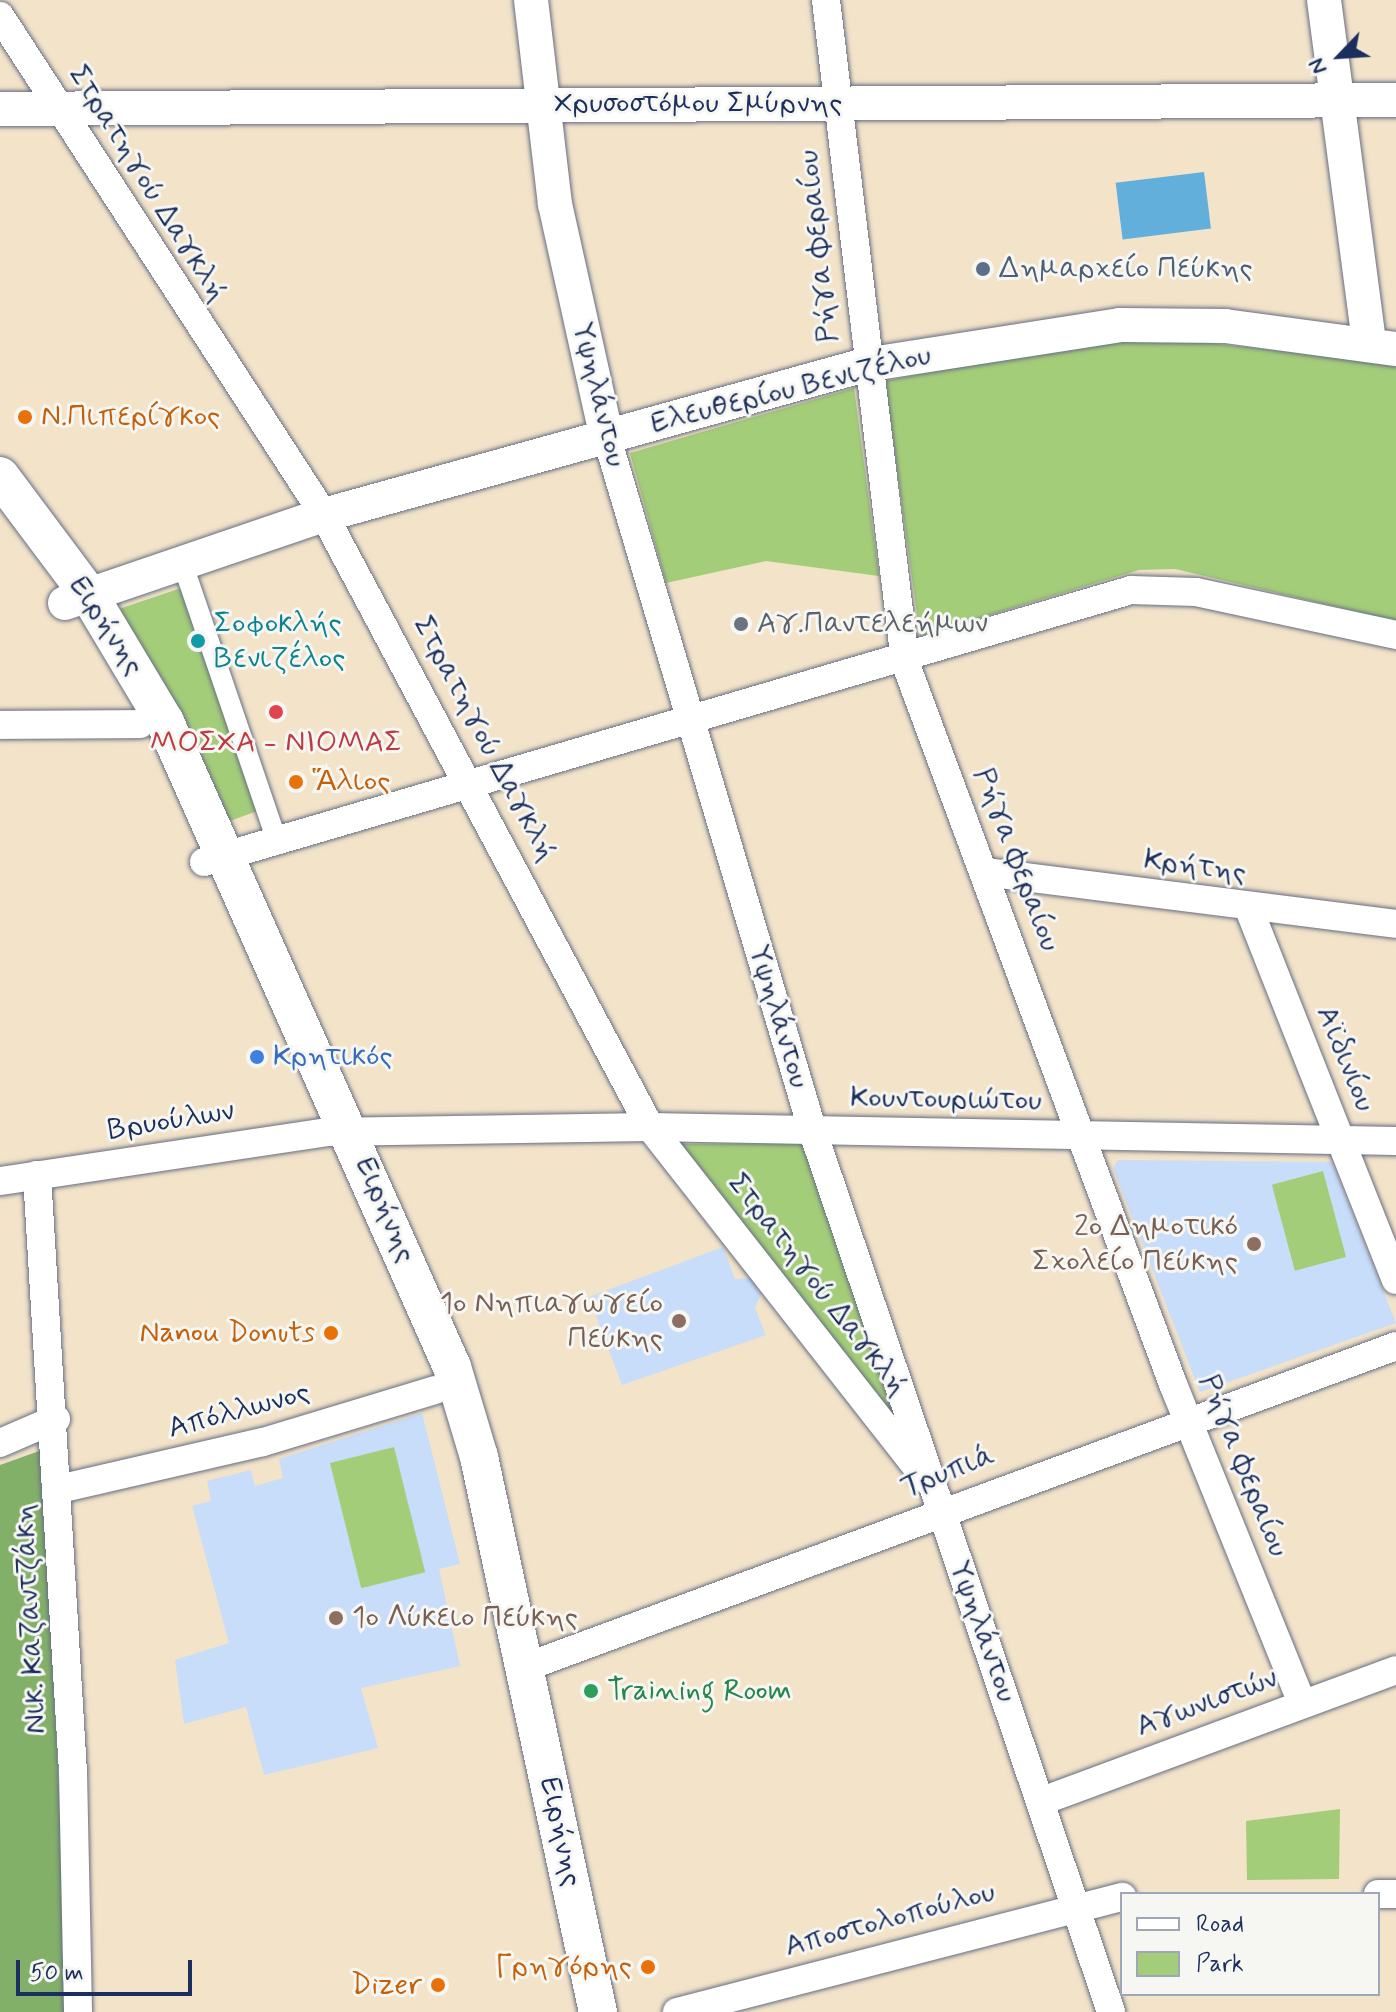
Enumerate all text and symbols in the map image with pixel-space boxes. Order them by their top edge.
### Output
north arrow [1300,16,1380,96]
text: N [1302,54,1334,79]
street label: Στρατηγού Δαγκλή [60,59,234,309]
street label: Χρυσοστόμου Σμύρνης [554,86,842,122]
street label: Ρήγα Φεραίου [791,148,847,344]
place label: Δημαρχείο Πεύκης [999,251,1253,287]
marker: Δημαρχείο Πεύκης [974,260,992,278]
street label: Υψηλάντου [563,319,633,471]
street label: Ελευθερίου Βενιζέλου [647,338,935,442]
place label: Ν.Πιπερίγκος [41,399,220,435]
marker: Ν.Πιπερίγκος [16,408,34,426]
street label: Ειρήνης [61,570,151,682]
place label: Σοφοκλής Βενιζέλος [214,606,345,676]
place label: Αγ.Παντελεήμων [757,606,988,642]
street label: Στρατηγού Δαγκλή [404,610,564,868]
marker: Αγ.Παντελεήμων [732,615,750,633]
marker: Σοφοκλής Βενιζέλος [189,632,207,650]
marker: ΜΟΣΧΑ - ΝΙΟΜΑΣ [267,703,285,721]
place label: ΜΟΣΧΑ - ΝΙΟΜΑΣ [150,725,402,761]
street label: Ρήγα Φεραίου [965,763,1067,957]
place label: Ἅλιος [312,764,390,800]
marker: Ἅλιος [287,773,305,791]
street label: Κρήτης [1142,842,1248,892]
street label: Υψηλάντου [739,941,817,1093]
street label: Αϊδινίου [1308,1001,1382,1117]
place label: Κρητικός [273,1039,393,1075]
marker: Κρητικός [248,1048,266,1066]
street label: Κουντουριώτου [850,1080,1042,1120]
street label: Βρυούλων [105,1093,237,1149]
street label: Ειρήνης [347,1152,423,1268]
street label: Στρατηγού Δαγκλή [719,1167,915,1403]
place label: 2ο Δημοτικό Σχολείο Πεύκης [1032,1209,1238,1280]
marker: 2ο Δημοτικό Σχολείο Πεύκης [1245,1235,1263,1253]
place label: 1ο Νηπιαγωγείο Πεύκης [440,1286,663,1356]
marker: 1ο Νηπιαγωγείο Πεύκης [670,1312,688,1330]
place label: Nanou Donuts [139,1315,315,1351]
marker: Nanou Donuts [322,1324,340,1342]
street label: Ρήγα Φεραίου [1190,1370,1296,1562]
street label: Απόλλωνος [164,1375,314,1447]
street label: Τρυπιά [896,1438,1000,1506]
street label: Νικ. Καζαντζάκη [7,1503,55,1735]
street label: Υψηλάντου [940,1557,1024,1707]
place label: 1ο Λύκειο Πεύκης [352,1600,578,1636]
marker: 1ο Λύκειο Πεύκης [327,1609,345,1627]
street label: Αγωνιστών [1131,1661,1283,1745]
place label: Training Room [607,1673,793,1709]
marker: Training Room [582,1682,600,1700]
street label: Ειρήνης [531,1774,589,1890]
street label: Αποστολοπούλου [781,1875,999,1965]
legend [1120,1892,1380,1996]
text: Road [1196,1909,1244,1940]
scale bar [20,1944,196,1994]
place label: Γρηγόρης [495,1949,632,1985]
text: Park [1196,1949,1244,1980]
text: 50 m [30,1958,84,1989]
marker: Γρηγόρης [639,1958,657,1976]
place label: Dizer [351,1967,422,2003]
marker: Dizer [429,1976,447,1994]

